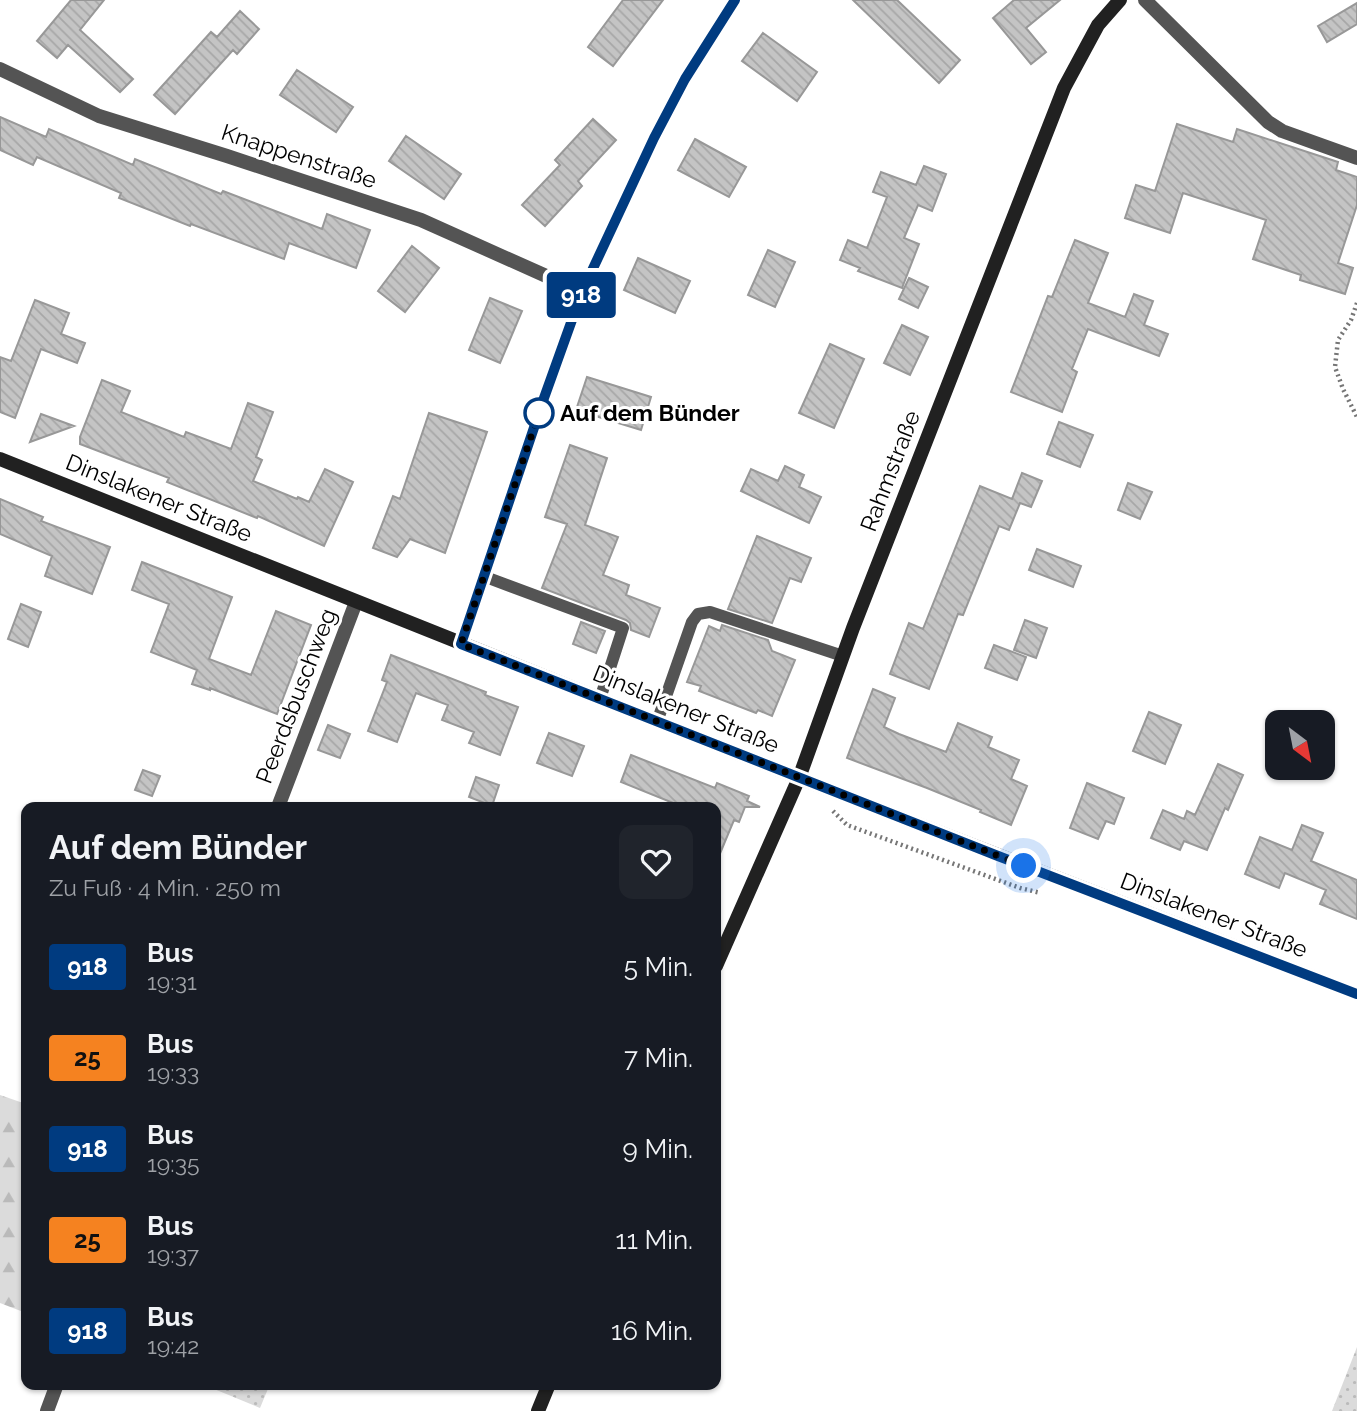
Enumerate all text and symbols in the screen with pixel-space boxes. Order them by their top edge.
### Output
street label: Knappenstraße [218,118,380,193]
line badge: 918 [541,272,621,318]
text: 918 [561,280,601,309]
marker: Auf dem Bünder [524,398,554,428]
place label: Auf dem Bünder [560,399,740,426]
street label: Rahmstraße [854,406,925,535]
street label: Dinslakener Straße [62,448,256,547]
street label: Peerdsbuschweg [250,605,341,787]
street label: Dinslakener Straße [589,659,783,758]
north arrow [1265,710,1335,780]
map controls [1265,710,1335,780]
button: heart [619,825,693,899]
text: Auf dem Bünder [49,828,307,867]
your location [1006,848,1041,883]
street label: Dinslakener Straße [1117,866,1312,963]
text: Zu Fuß · 4 Min. · 250 m [49,874,281,901]
text: Bus [147,938,194,968]
text: 918 [67,952,108,981]
text: 5 Min. [624,952,693,982]
text: 19:31 [147,968,197,995]
text: Bus [147,1029,194,1059]
text: 25 [74,1043,101,1072]
text: 7 Min. [624,1043,693,1073]
text: 19:33 [147,1059,199,1086]
text: Bus [147,1120,194,1150]
text: 918 [67,1134,108,1163]
text: 9 Min. [623,1134,693,1164]
text: 19:35 [147,1150,199,1177]
text: Bus [147,1211,194,1241]
text: 25 [74,1225,101,1254]
text: 11 Min. [616,1225,693,1255]
text: 19:37 [147,1241,199,1268]
text: Bus [147,1302,194,1332]
text: 918 [67,1316,108,1345]
text: 16 Min. [611,1316,693,1346]
text: 19:42 [147,1332,199,1359]

